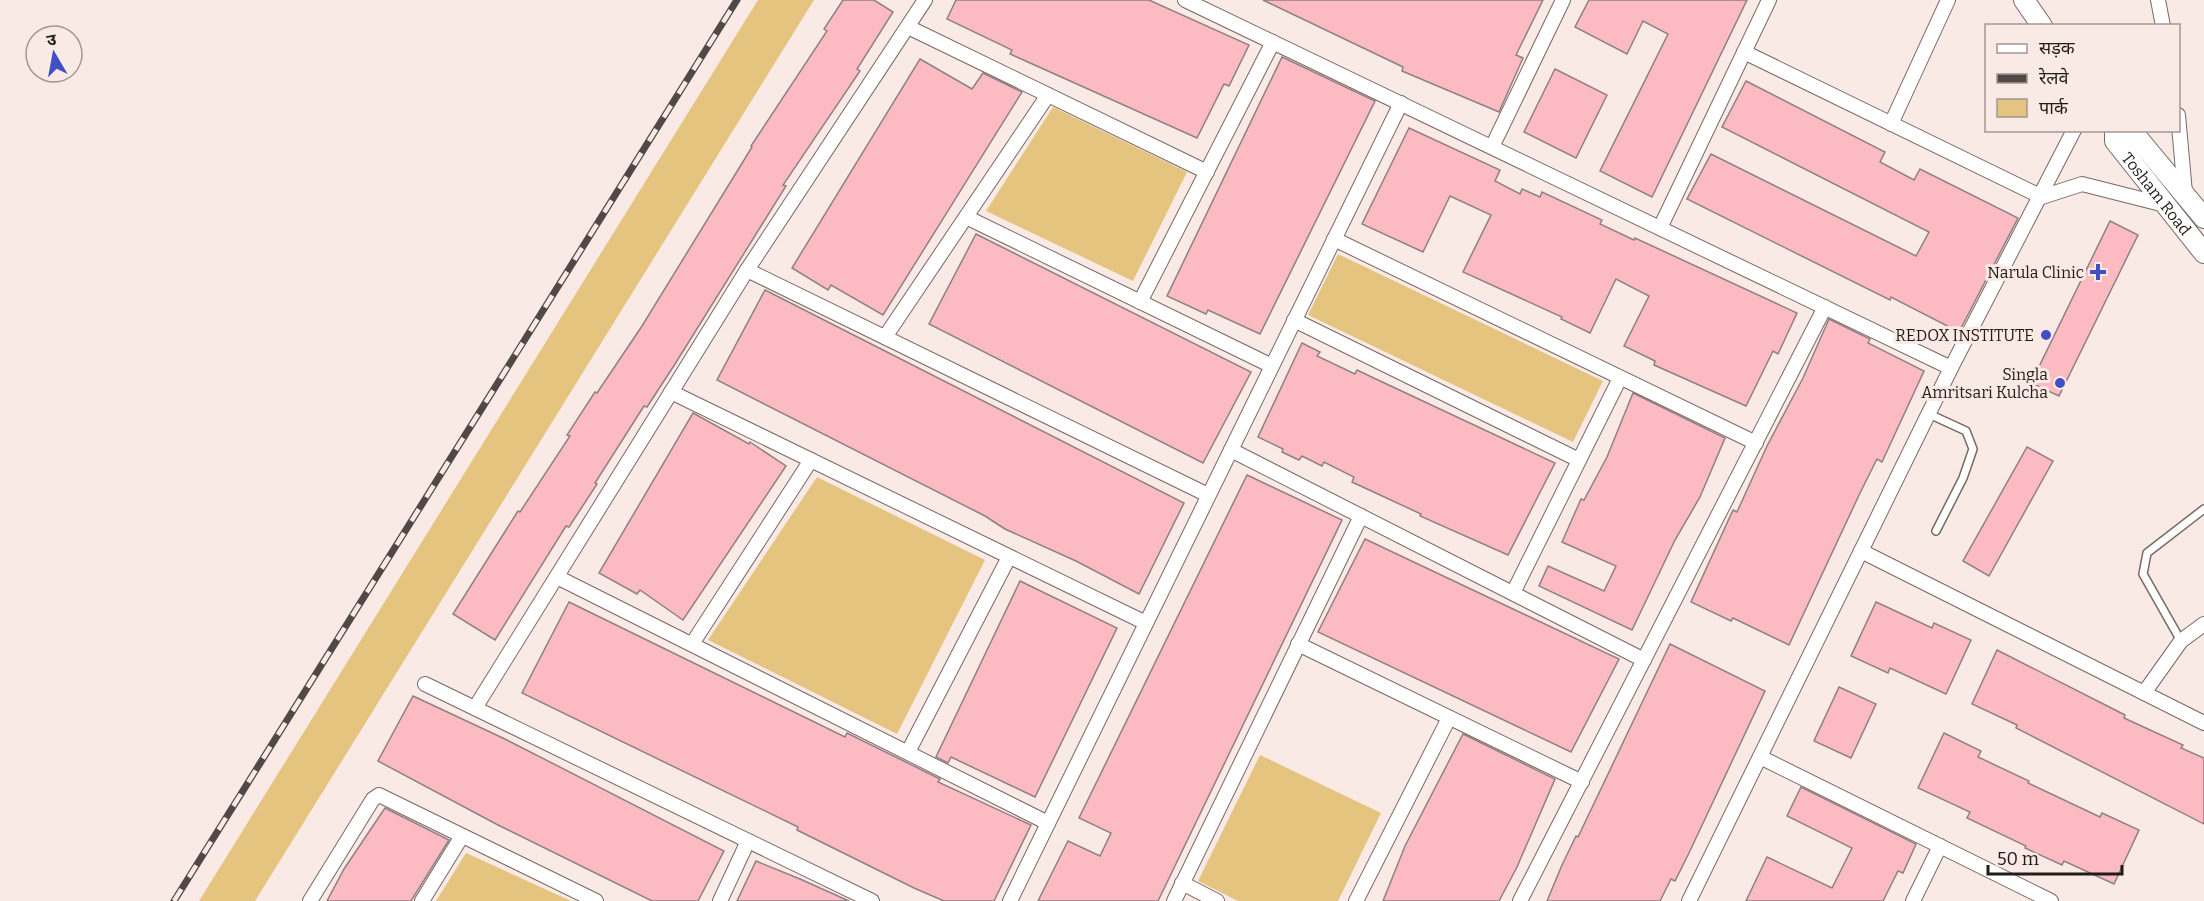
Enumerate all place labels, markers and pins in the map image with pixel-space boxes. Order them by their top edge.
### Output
place label: Narula Clinic [1987,263,2084,282]
marker: Narula Clinic [2089,263,2107,281]
place label: REDOX INSTITUTE [1895,326,2034,345]
marker: REDOX INSTITUTE [2039,328,2053,342]
place label: Singla Amritsari Kulcha [1921,365,2048,402]
marker: Singla Amritsari Kulcha [2053,376,2067,390]

